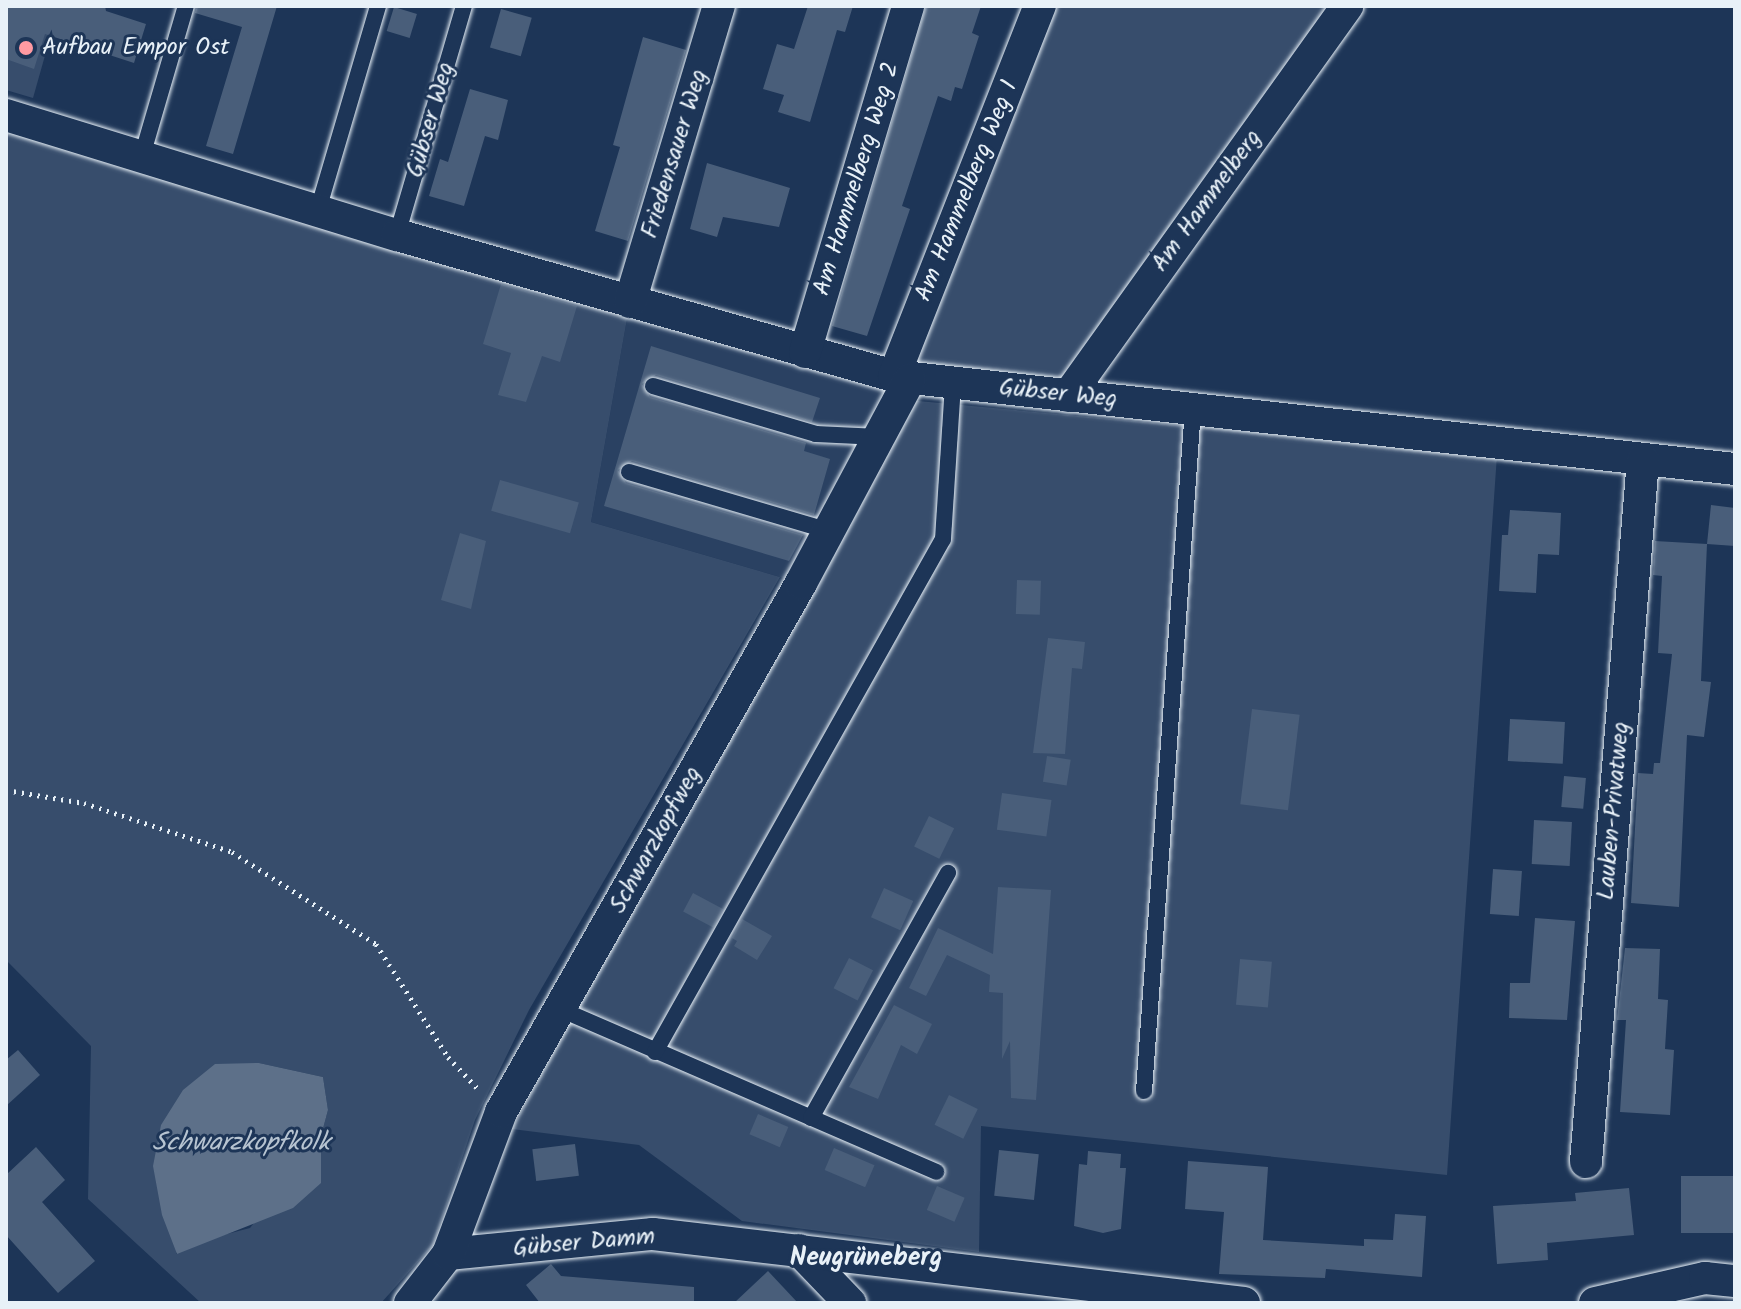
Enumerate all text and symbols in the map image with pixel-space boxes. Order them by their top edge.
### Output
place label: Aufbau Empor Ost [42,34,229,62]
marker: Aufbau Empor Ost [17,39,35,57]
street label: Gübser Weg [401,59,461,181]
street label: Am Hammelberg Weg 2 [808,59,906,299]
street label: Friedensauer Weg [636,66,714,242]
street label: Am Hammelberg Weg 1 [909,76,1025,306]
street label: Am Hammelberg [1146,124,1268,278]
street label: Gübser Weg [998,373,1118,415]
street label: Lauben-Privatweg [1592,721,1636,901]
street label: Schwarzkopfweg [604,762,708,918]
water label: Schwarzkopfkolk [152,1128,330,1160]
street label: Gübser Damm [512,1222,656,1264]
district label: Neugrüneberg [790,1243,942,1275]

